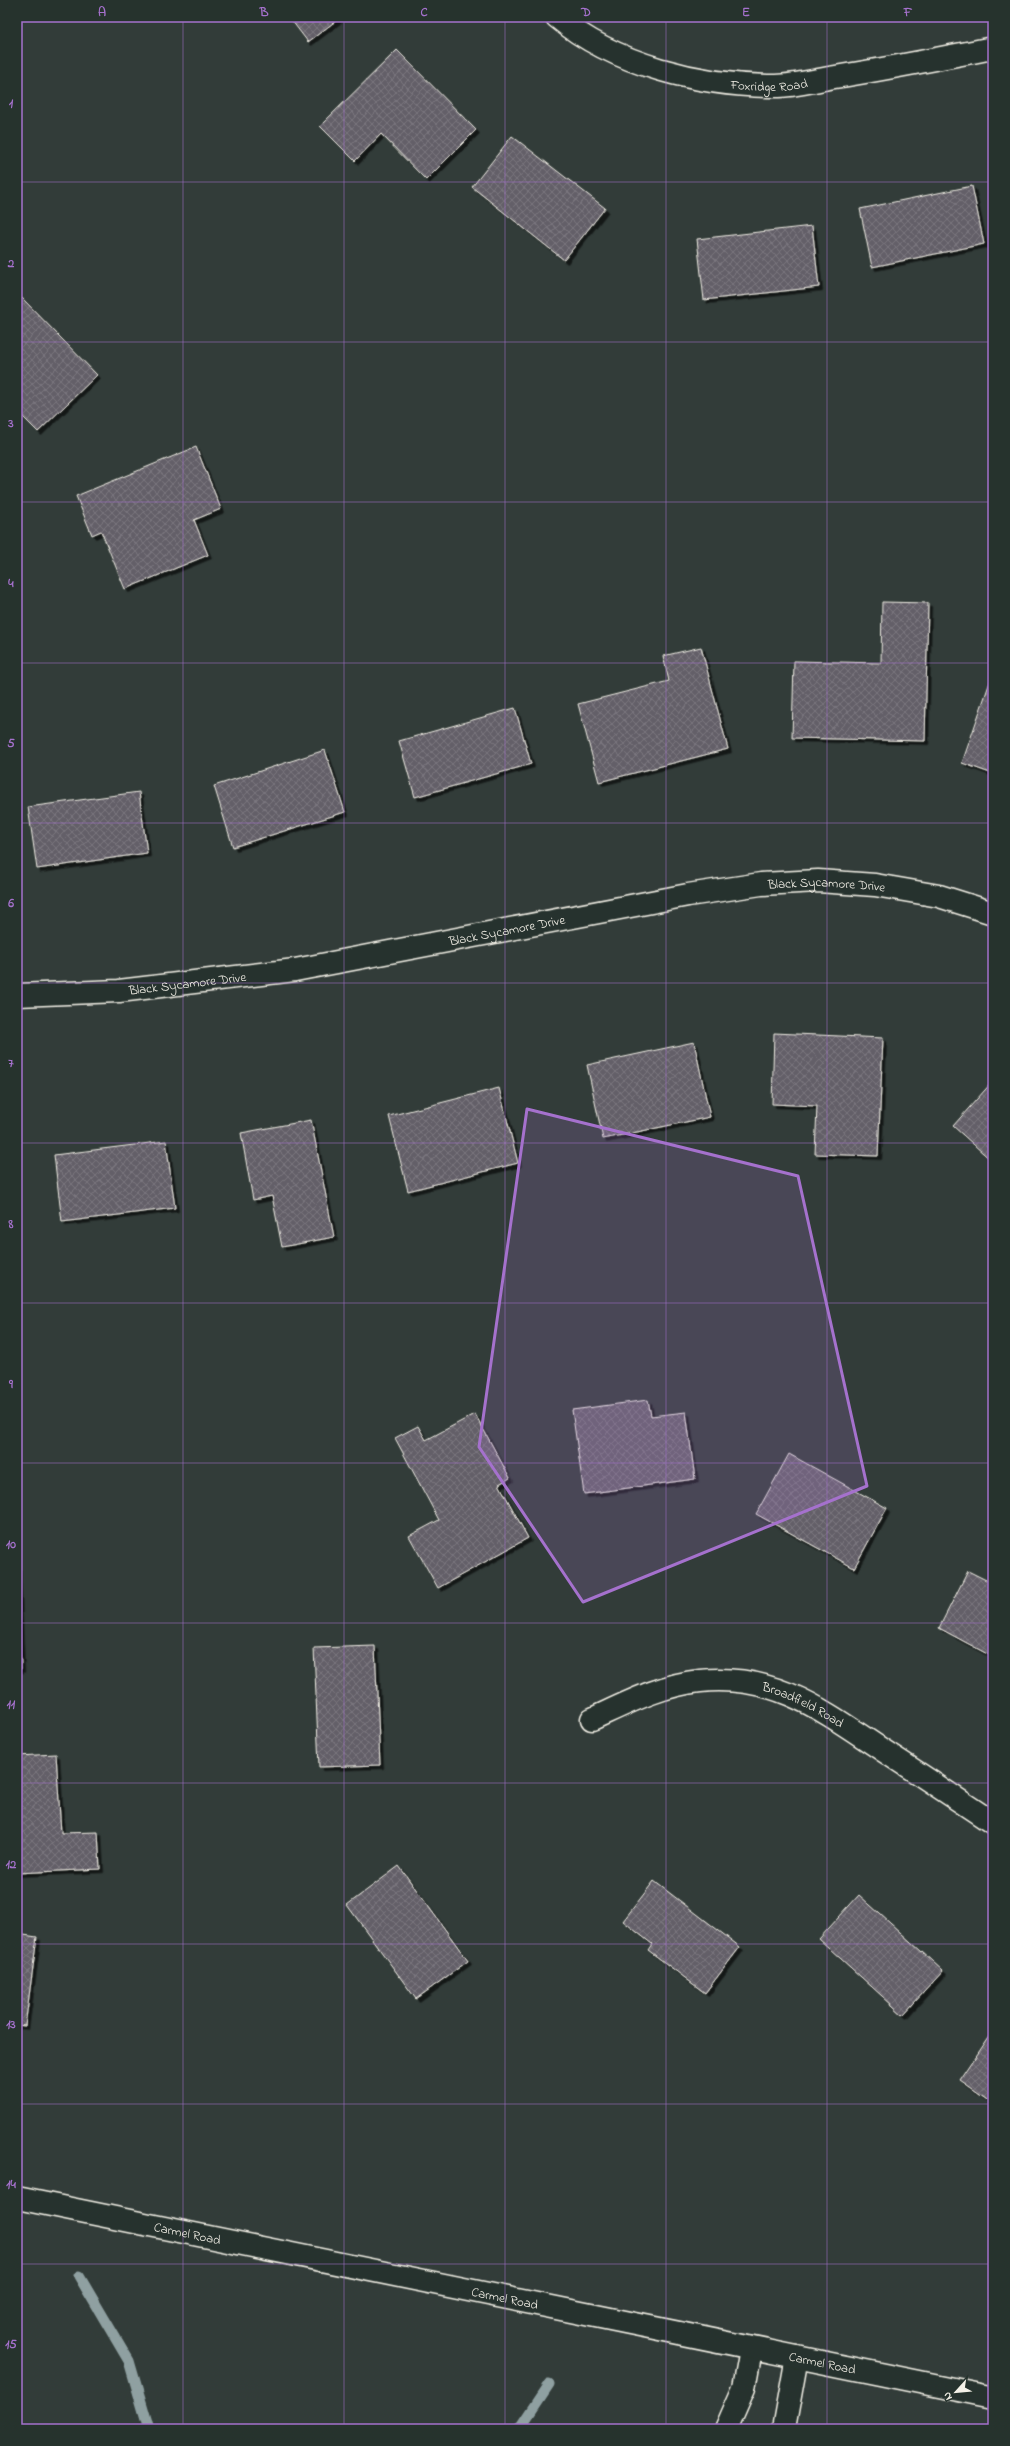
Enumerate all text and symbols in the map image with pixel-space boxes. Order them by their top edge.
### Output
text: A [98,3,106,22]
text: B [259,3,269,22]
text: C [420,3,428,22]
text: D [580,3,591,22]
text: E [742,3,750,22]
text: F [903,3,913,22]
street label: Foxridge Road [729,74,810,98]
text: 1 [9,94,14,113]
text: 2 [7,254,15,273]
text: 3 [7,414,14,433]
text: 4 [7,574,14,593]
text: 5 [7,734,15,753]
street label: Black Sycamore Drive [766,873,887,898]
text: 6 [7,894,14,913]
street label: Black Sycamore Drive [446,911,567,952]
street label: Black Sycamore Drive [127,968,247,1001]
text: 7 [8,1054,14,1073]
text: 8 [8,1215,14,1234]
text: 9 [8,1375,14,1394]
text: 10 [6,1535,16,1554]
street label: Broadfield Road [759,1677,848,1733]
text: 11 [7,1695,16,1714]
text: 12 [6,1855,17,1874]
text: 13 [6,2015,16,2034]
text: 14 [6,2175,16,2194]
street label: Carmel Road [152,2218,223,2250]
street label: Carmel Road [470,2283,540,2315]
text: 15 [5,2335,17,2354]
street label: Carmel Road [787,2348,858,2380]
north arrow [936,2372,976,2412]
text: N [939,2389,957,2403]

